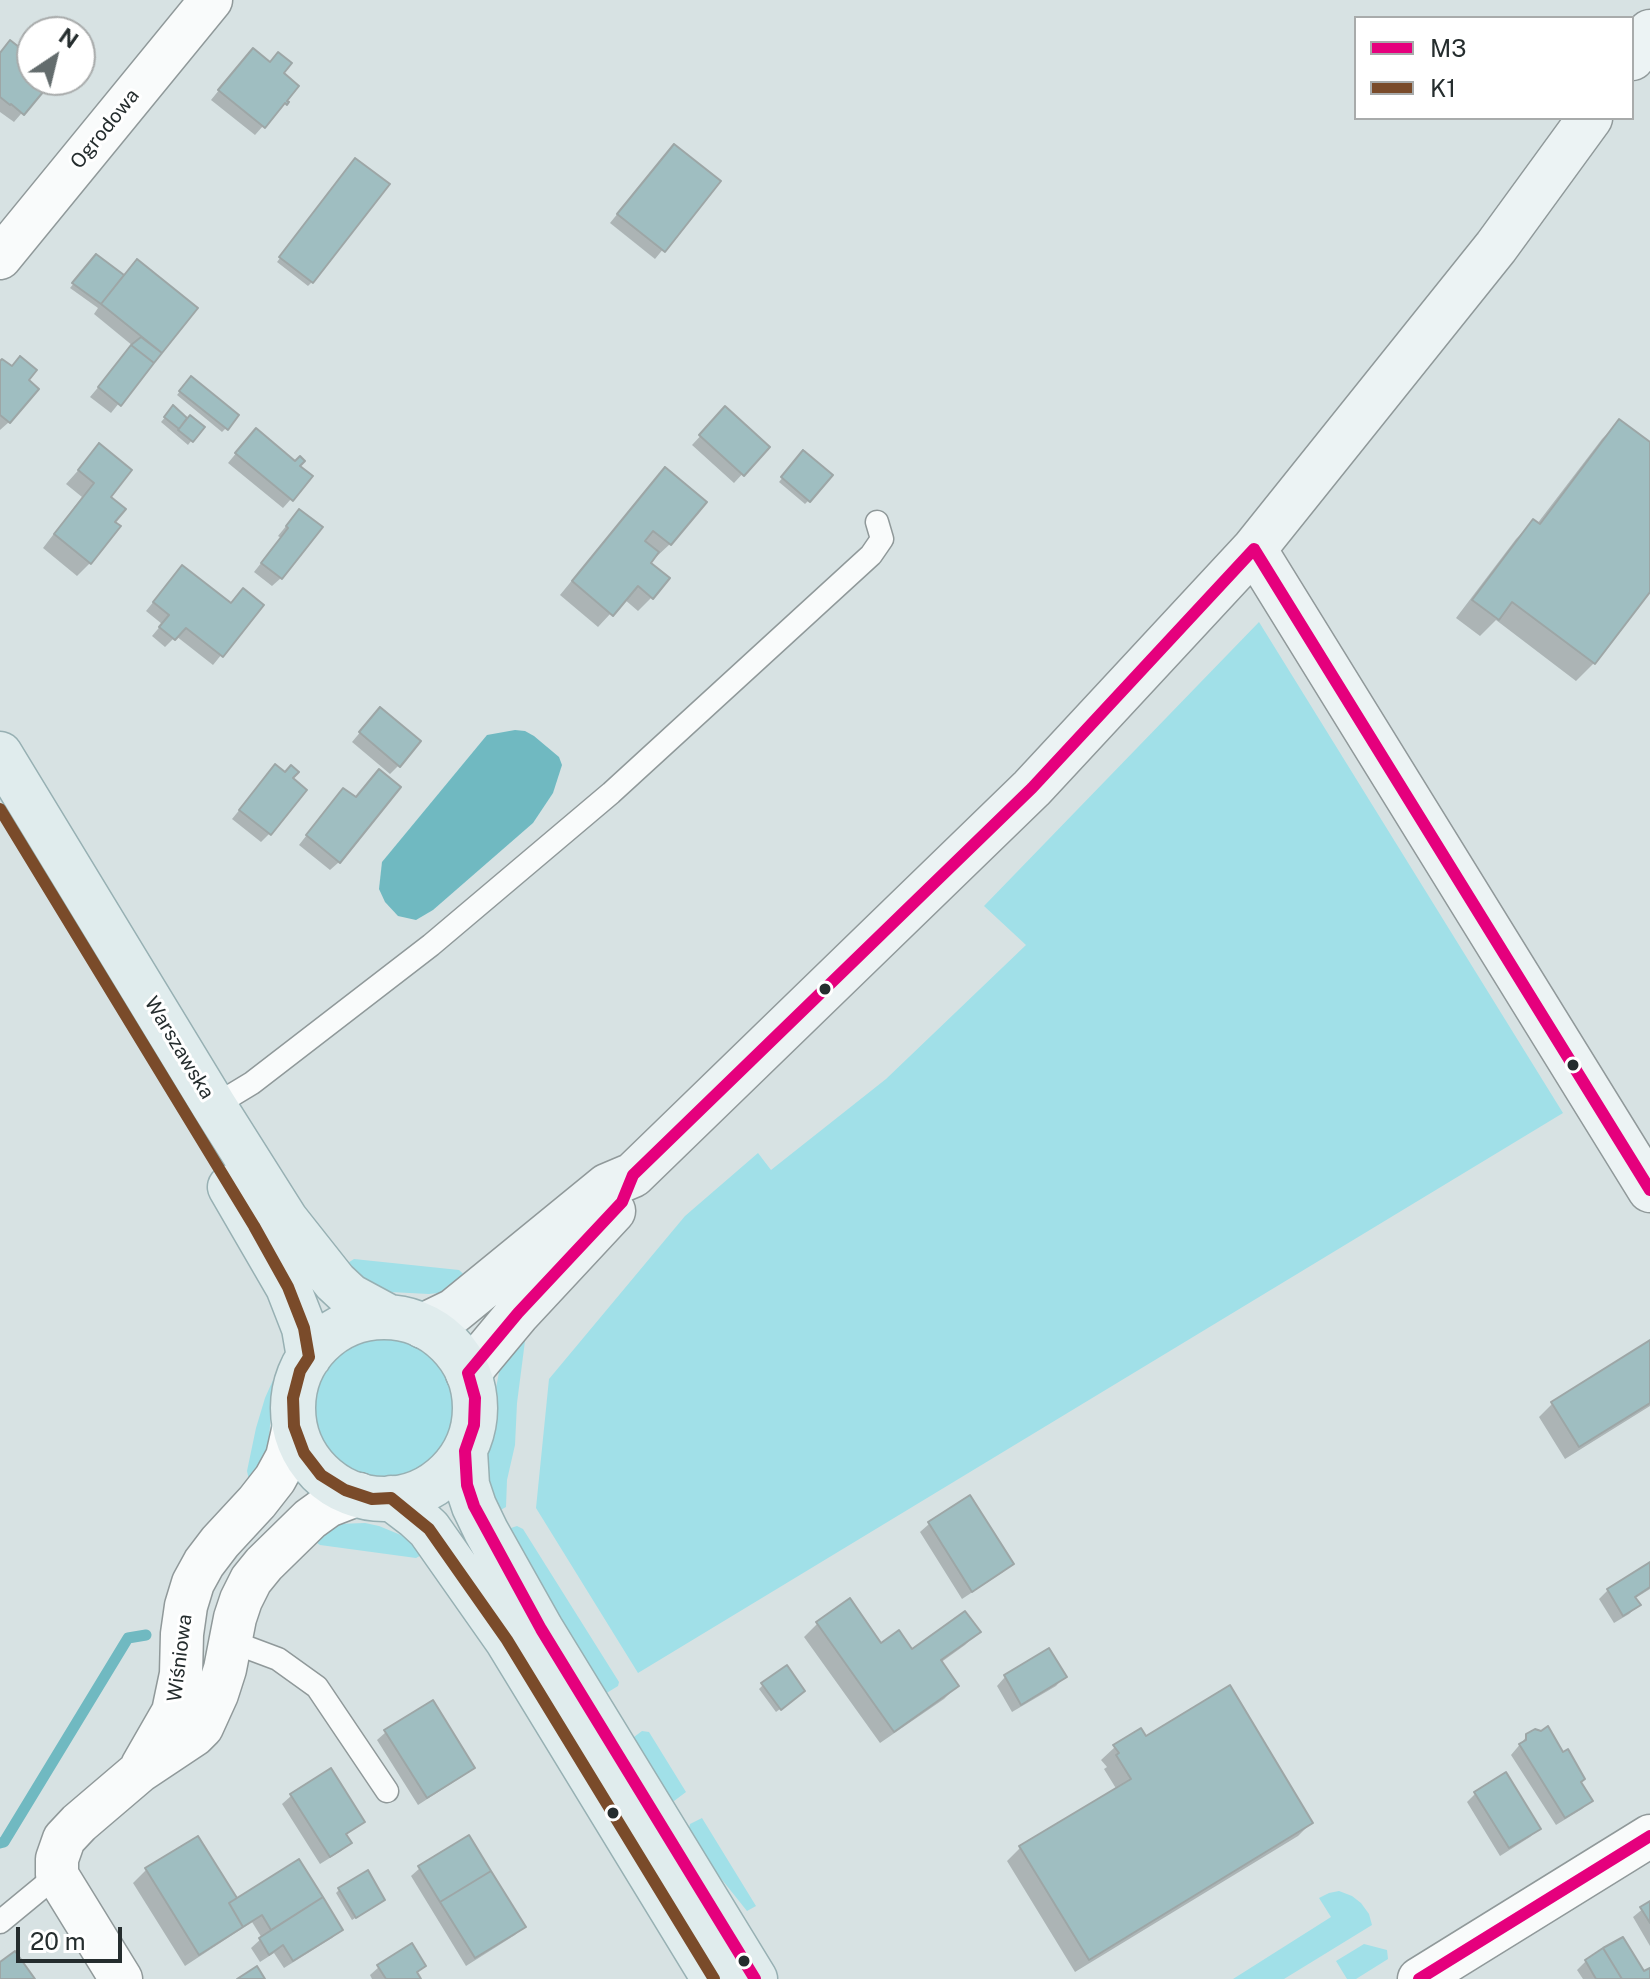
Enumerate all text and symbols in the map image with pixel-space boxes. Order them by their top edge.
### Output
north arrow [16,16,96,96]
legend [1354,16,1634,120]
text: N [54,22,83,54]
text: M3 [1430,34,1466,62]
text: K1 [1430,74,1456,102]
street label: Ogrodowa [66,84,144,174]
unlabelled marker [817,981,833,997]
street label: Warszawska [139,993,219,1103]
unlabelled marker [1565,1057,1581,1073]
street label: Wiśniowa [163,1613,197,1703]
unlabelled marker [605,1805,621,1821]
scale bar [20,1911,126,1961]
text: 20 m [30,1927,86,1955]
unlabelled marker [736,1953,752,1969]

